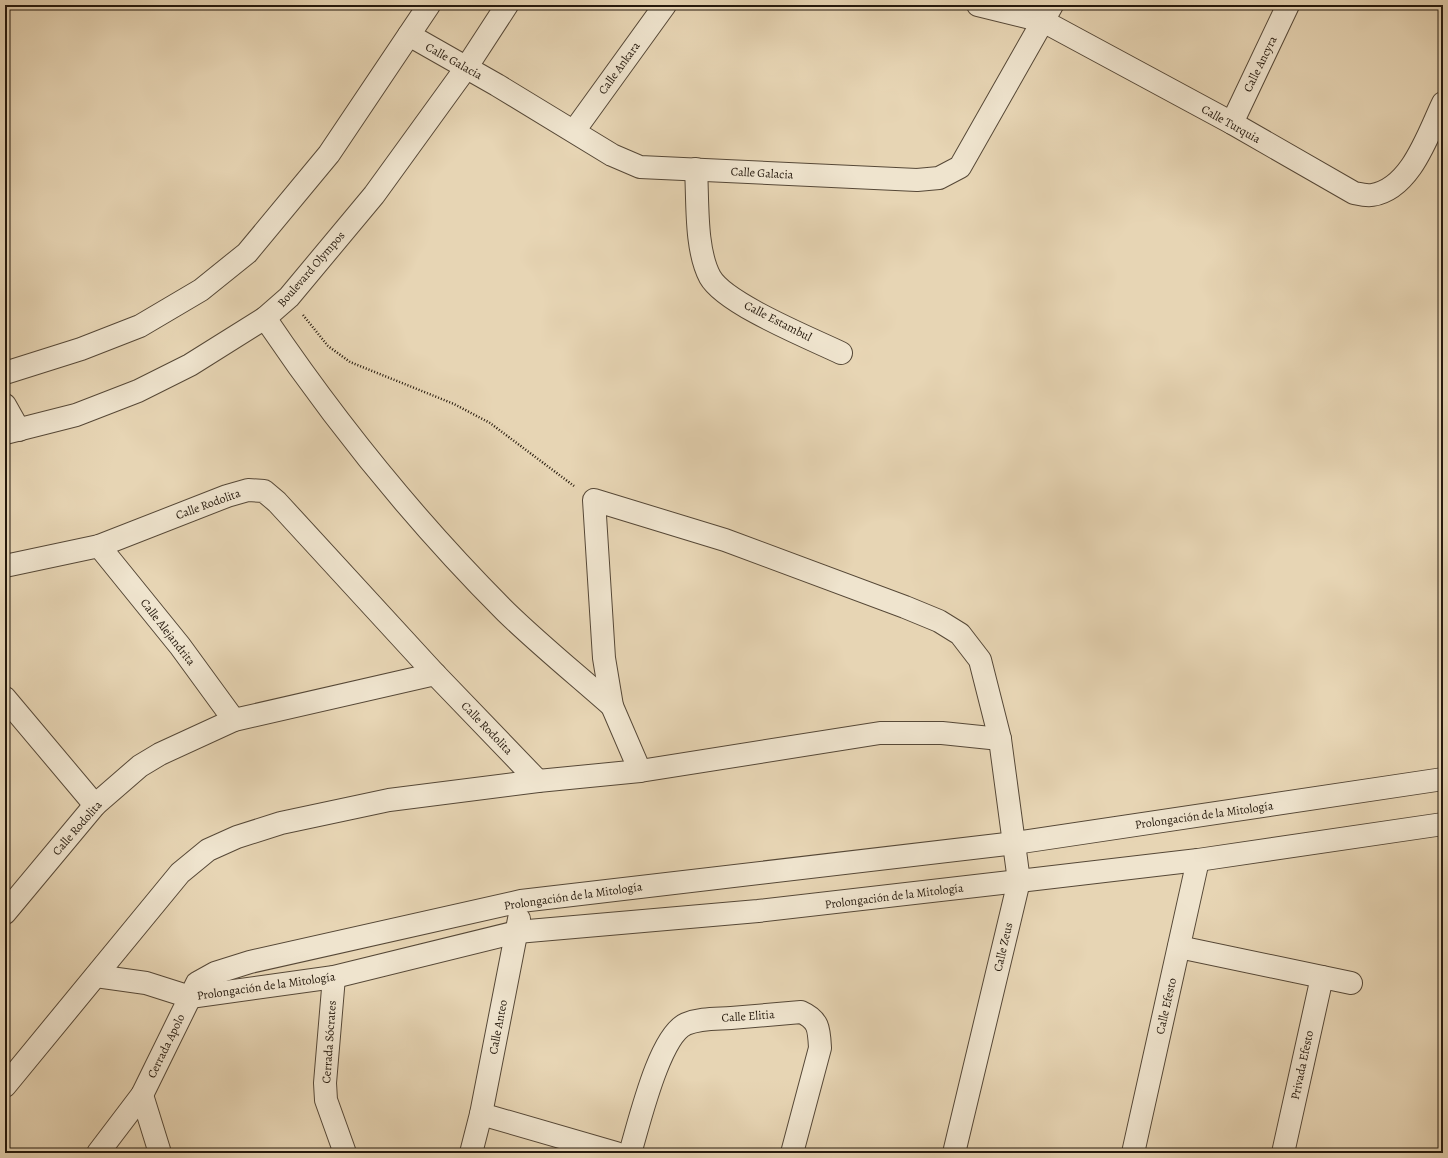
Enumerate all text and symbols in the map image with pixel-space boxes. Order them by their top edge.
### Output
street label: Calle Ancyra [1240,33,1281,95]
street label: Calle Ankara [594,38,644,98]
street label: Calle Galacia [423,39,486,83]
street label: Calle Turquia [1198,101,1264,147]
street label: Calle Galacia [730,163,794,183]
street label: Boulevard Olympos [274,228,348,310]
street label: Calle Estambul [742,297,815,345]
street label: Calle Rodolita [173,485,243,523]
street label: Calle Alejandrita [137,595,199,669]
street label: Calle Rodolita [458,698,517,758]
street label: Calle Rodolita [49,797,106,859]
street label: Prolongación de la Mitología [1134,797,1275,833]
street label: Prolongación de la Mitología [503,878,644,914]
street label: Prolongación de la Mitología [824,880,965,912]
street label: Calle Zeus [990,921,1016,973]
street label: Prolongación de la Mitología [196,968,337,1004]
street label: Calle Efesto [1152,976,1180,1036]
street label: Calle Anteo [485,998,511,1056]
street label: Cerrada Sócrates [318,1000,340,1084]
street label: Calle Elitia [721,1006,775,1026]
street label: Cerrada Apolo [144,1011,188,1081]
street label: Privada Efesto [1287,1029,1317,1101]

